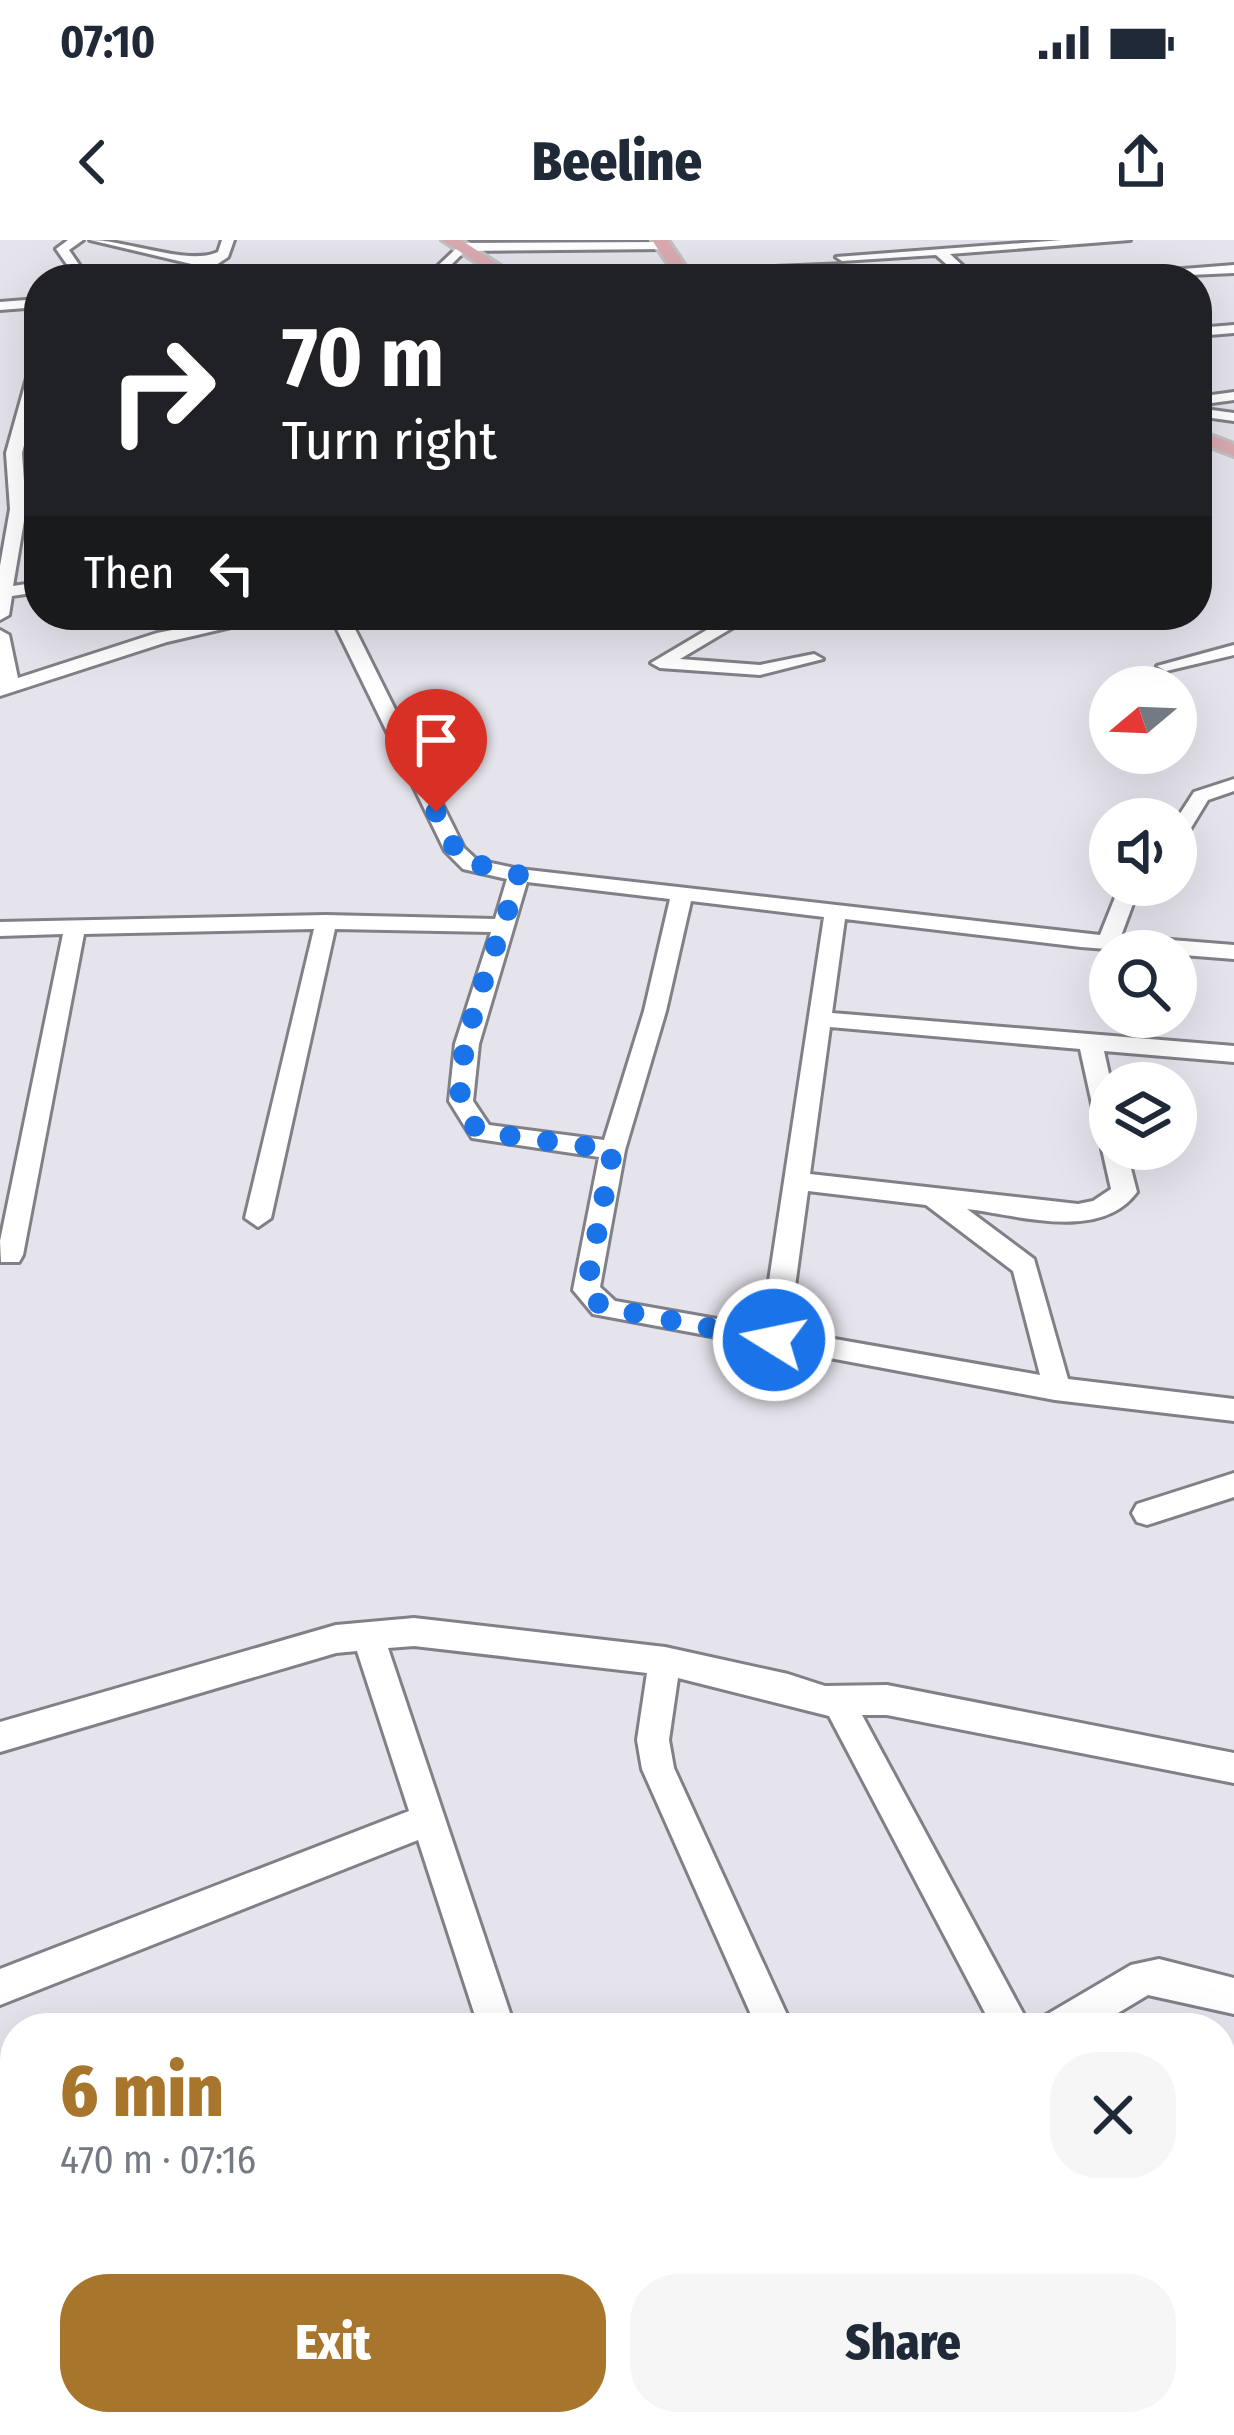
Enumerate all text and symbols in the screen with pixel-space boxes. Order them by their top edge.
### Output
text: 07:10 [60,15,155,69]
icon: back [60,129,126,195]
icon: share [1108,129,1174,195]
text: Beeline [532,130,702,194]
text: 70 m [282,307,444,408]
icon: right [84,312,240,468]
text: Turn right [282,409,497,473]
icon: left [199,540,265,606]
text: Then [84,546,175,600]
north arrow [1089,666,1197,774]
map controls [1089,666,1197,1170]
pin [385,689,487,812]
icon: arrive [403,707,469,773]
button: sound [1089,798,1197,906]
button: search [1089,930,1197,1038]
button: layers [1089,1062,1197,1170]
position arrow [711,1277,837,1403]
text: 6 min [60,2049,224,2135]
button: close [1050,2052,1176,2178]
text: 470 m · 07:16 [60,2137,256,2183]
button: Exit [60,2274,606,2412]
button: Share [630,2274,1176,2412]

